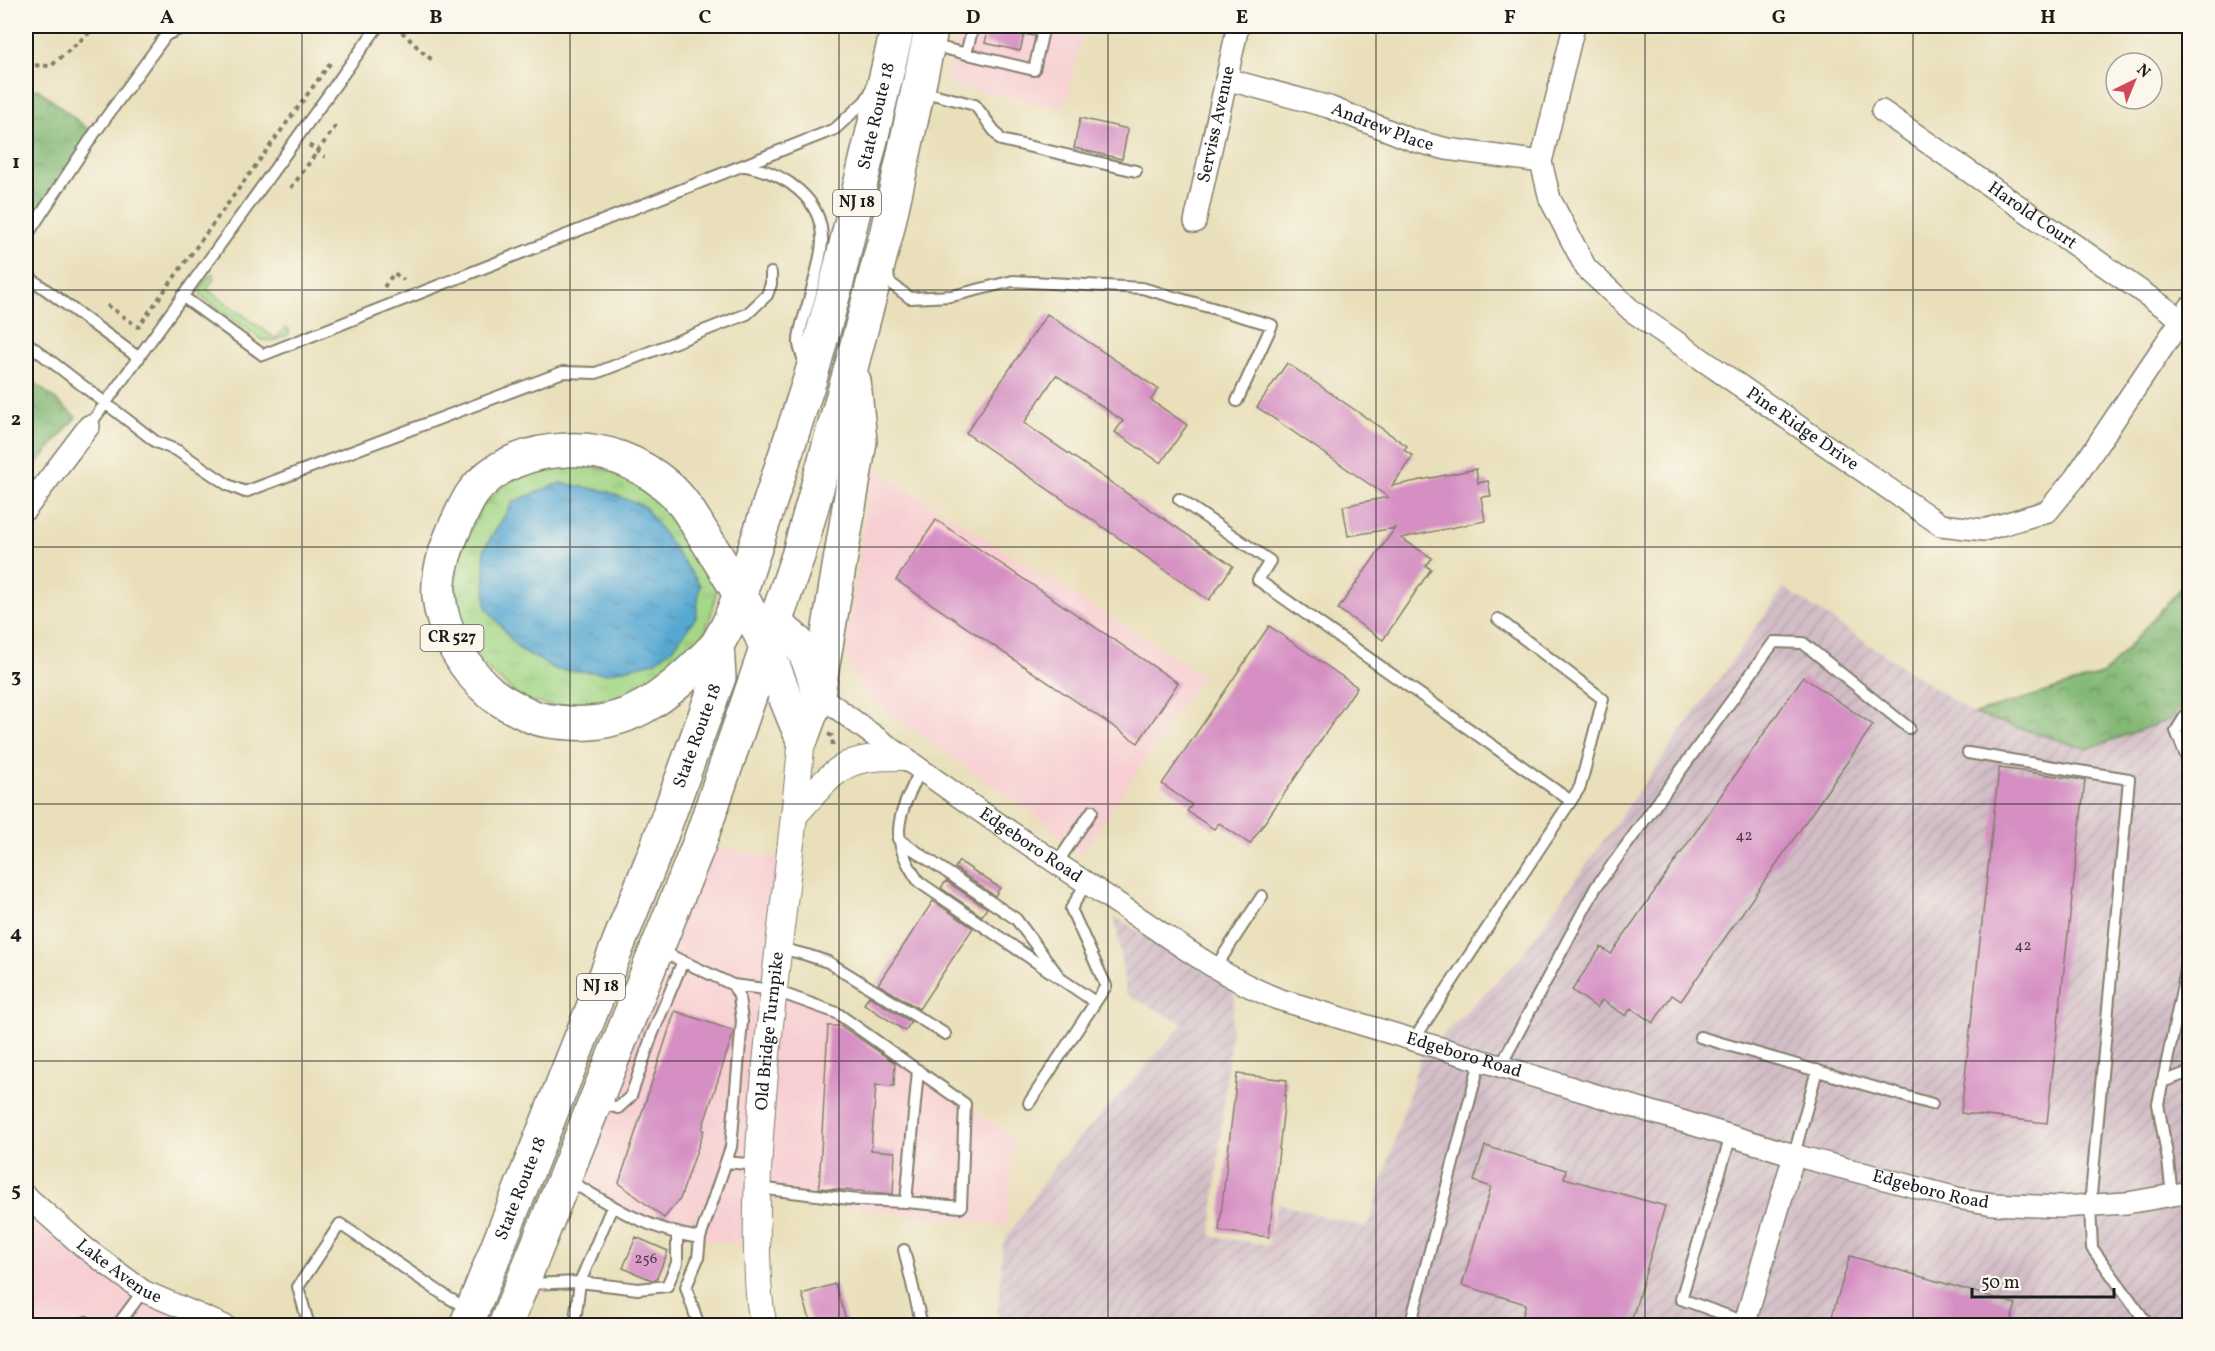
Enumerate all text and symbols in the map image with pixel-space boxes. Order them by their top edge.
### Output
text: A [160,4,174,32]
text: B [429,4,443,32]
text: C [699,4,712,32]
text: D [966,4,980,32]
text: E [1236,4,1248,32]
text: F [1504,4,1516,32]
text: G [1772,4,1786,32]
text: H [2040,4,2056,32]
north arrow [2104,51,2164,111]
text: N [2131,59,2155,84]
street label: State Route 18 [852,60,901,172]
street label: Serviss Avenue [1191,64,1241,185]
street label: Andrew Place [1327,97,1436,158]
text: 1 [12,149,20,177]
street label: Harold Court [1982,176,2082,255]
road number: NJ 18 [833,190,881,216]
street label: Pine Ridge Drive [1741,381,1864,477]
text: 2 [11,406,21,434]
road number: CR 527 [420,625,484,651]
text: 3 [11,663,21,691]
street label: State Route 18 [667,680,728,792]
street label: Edgeboro Road [974,802,1087,889]
house number: 42 [1735,826,1753,847]
text: 4 [10,920,22,948]
house number: 42 [2014,936,2032,957]
street label: Old Bridge Turnpike [749,950,791,1111]
road number: NJ 18 [577,974,625,1000]
street label: Edgeboro Road [1403,1026,1525,1084]
street label: State Route 18 [489,1133,553,1244]
street label: Edgeboro Road [1870,1164,1991,1216]
text: 5 [11,1177,21,1205]
street label: Lake Avenue [70,1233,165,1310]
house number: 256 [635,1249,657,1270]
scale bar [1972,1261,2114,1299]
text: 50 m [1981,1271,2020,1296]

